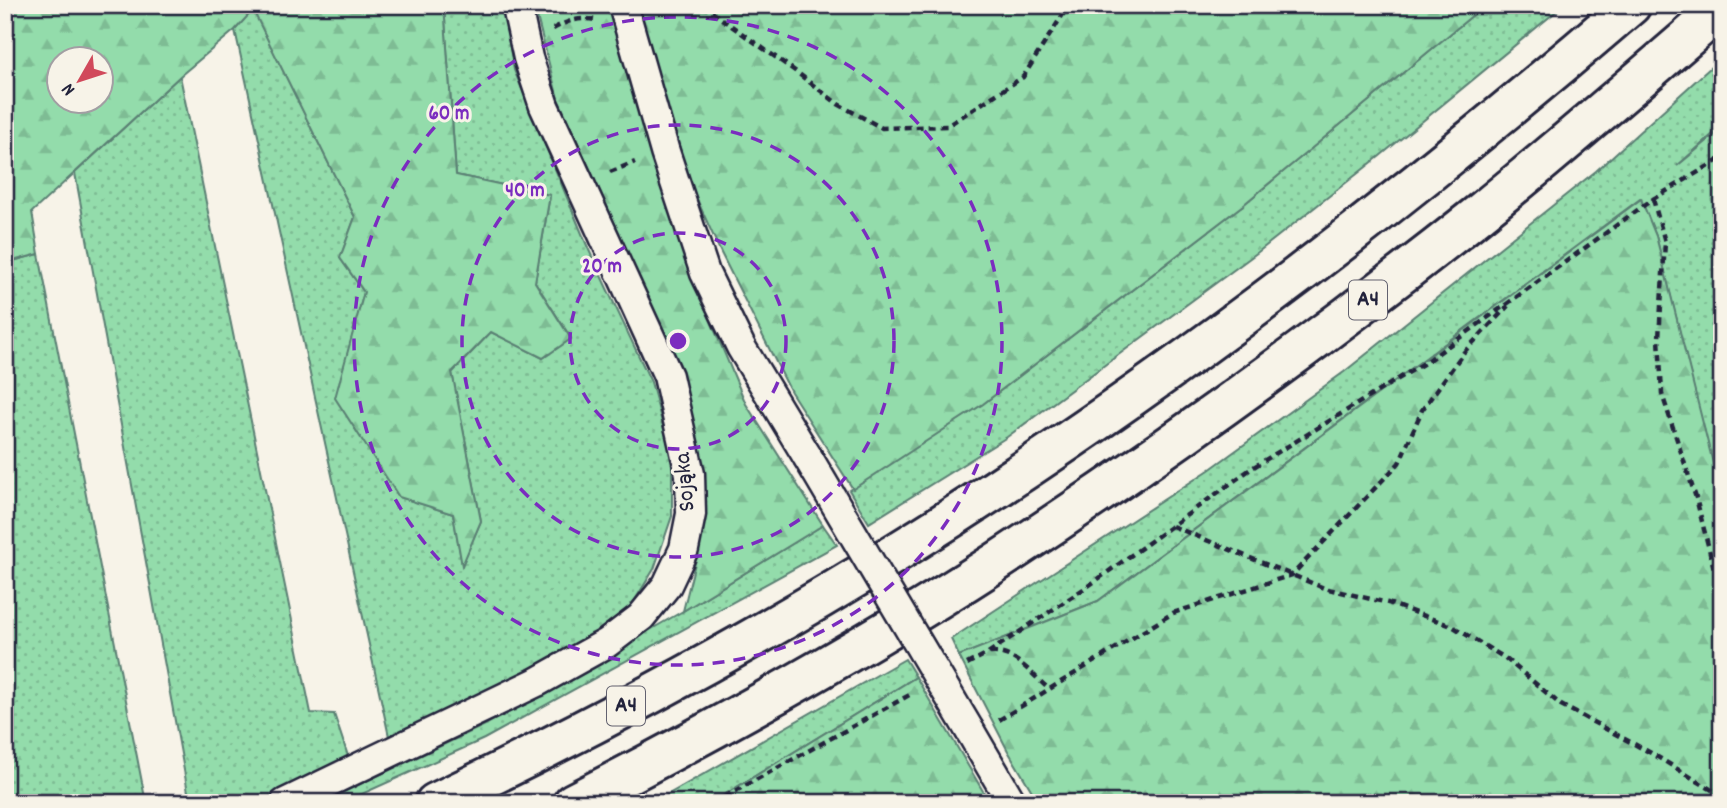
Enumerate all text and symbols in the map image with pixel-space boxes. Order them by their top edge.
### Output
north arrow [46,46,116,116]
text: N [56,76,83,101]
text: 60 m [429,100,469,130]
text: 40 m [505,177,545,207]
text: 20 m [582,253,622,283]
road number: A4 [1349,280,1387,320]
centre of rings [666,329,690,353]
street label: Sojąka [666,450,706,513]
road number: A4 [607,686,645,726]

